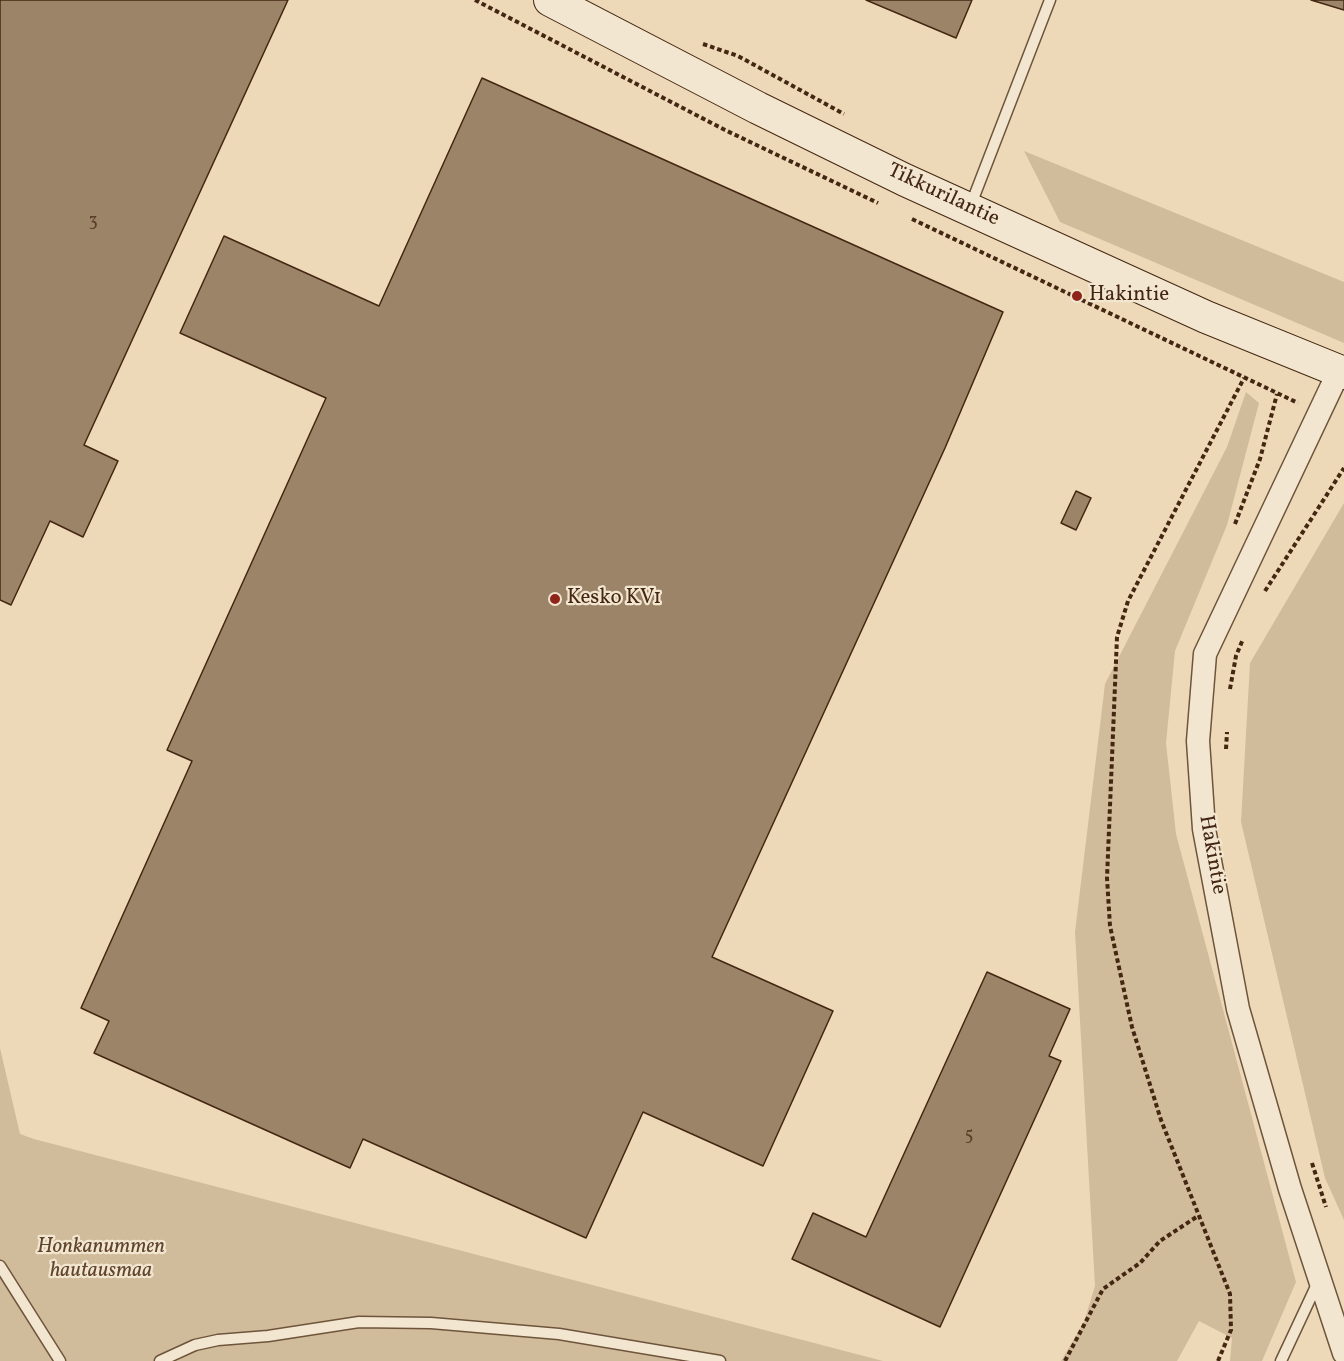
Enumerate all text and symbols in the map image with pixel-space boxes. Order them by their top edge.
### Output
street label: Tikkurilantie [883,159,1003,233]
house number: 3 [88,212,98,234]
place label: Hakintie [1089,283,1169,309]
marker: Hakintie [1070,289,1084,303]
place label: Kesko KV1 [567,586,661,612]
marker: Kesko KV1 [548,592,562,606]
street label: Hakintie [1192,813,1230,897]
house number: 5 [965,1126,973,1148]
park label: Honkanummen hautausmaa [37,1235,165,1285]

